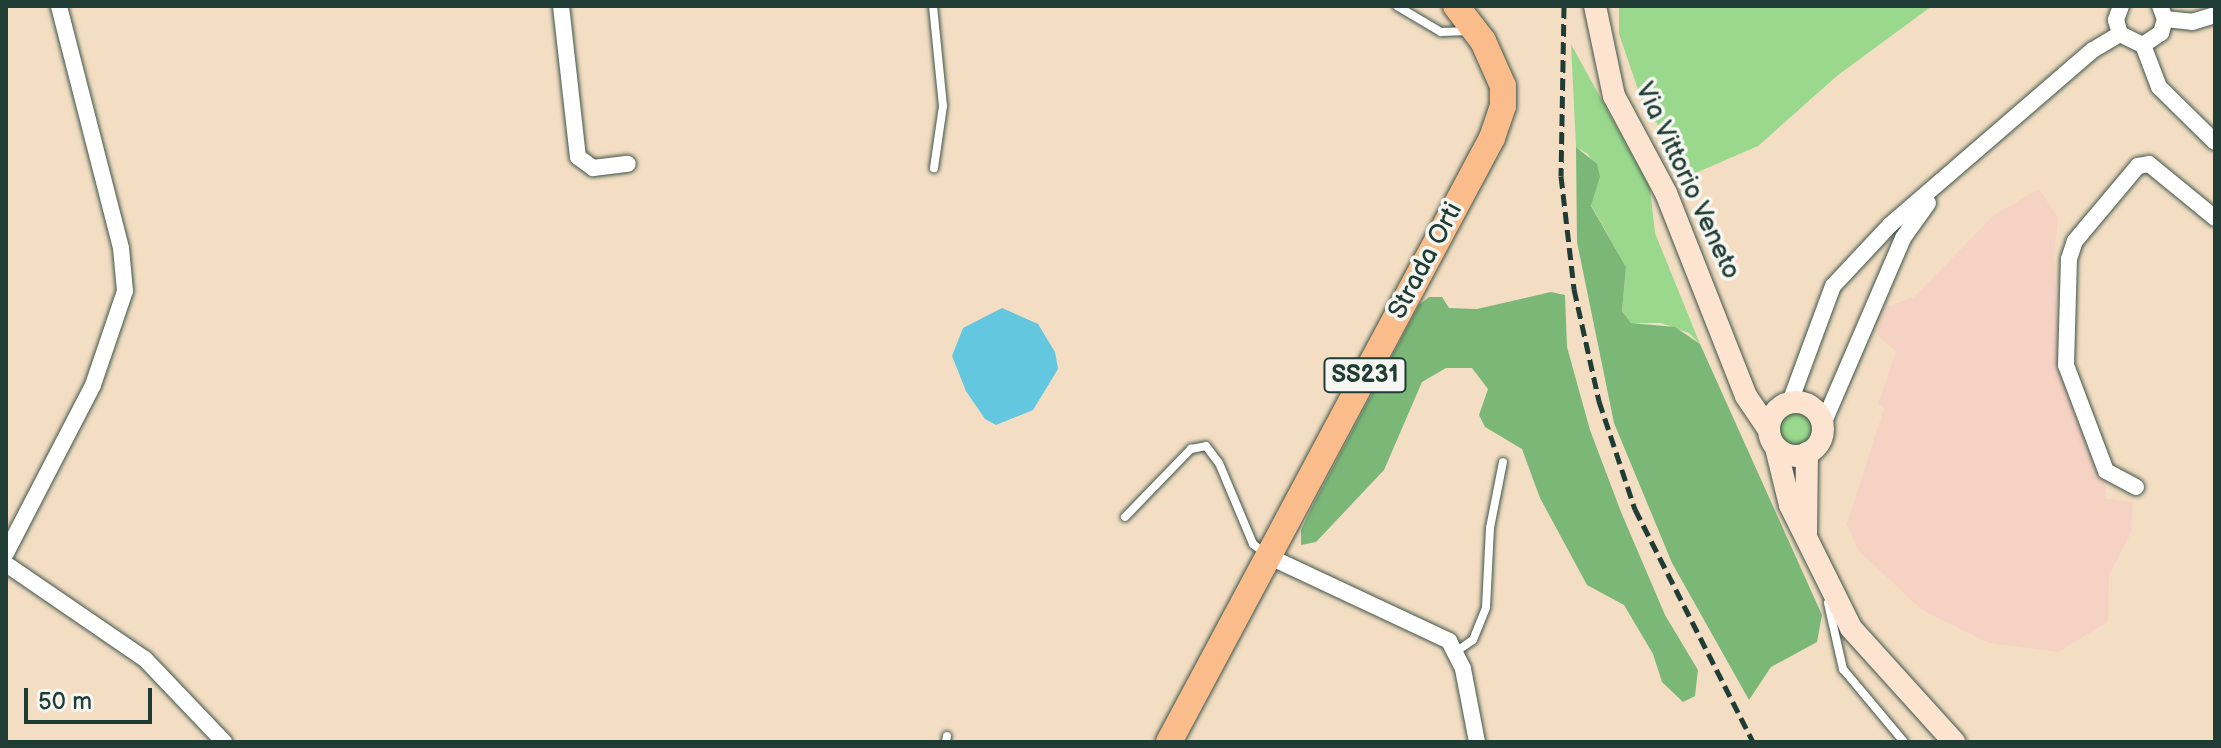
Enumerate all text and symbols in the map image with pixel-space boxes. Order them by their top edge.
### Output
street label: Via Vittorio Veneto [1627,77,1747,285]
street label: Strada Orti [1382,197,1470,325]
road number: SS231 [1323,355,1407,395]
scale bar [28,672,156,722]
text: 50 m [38,687,92,716]

